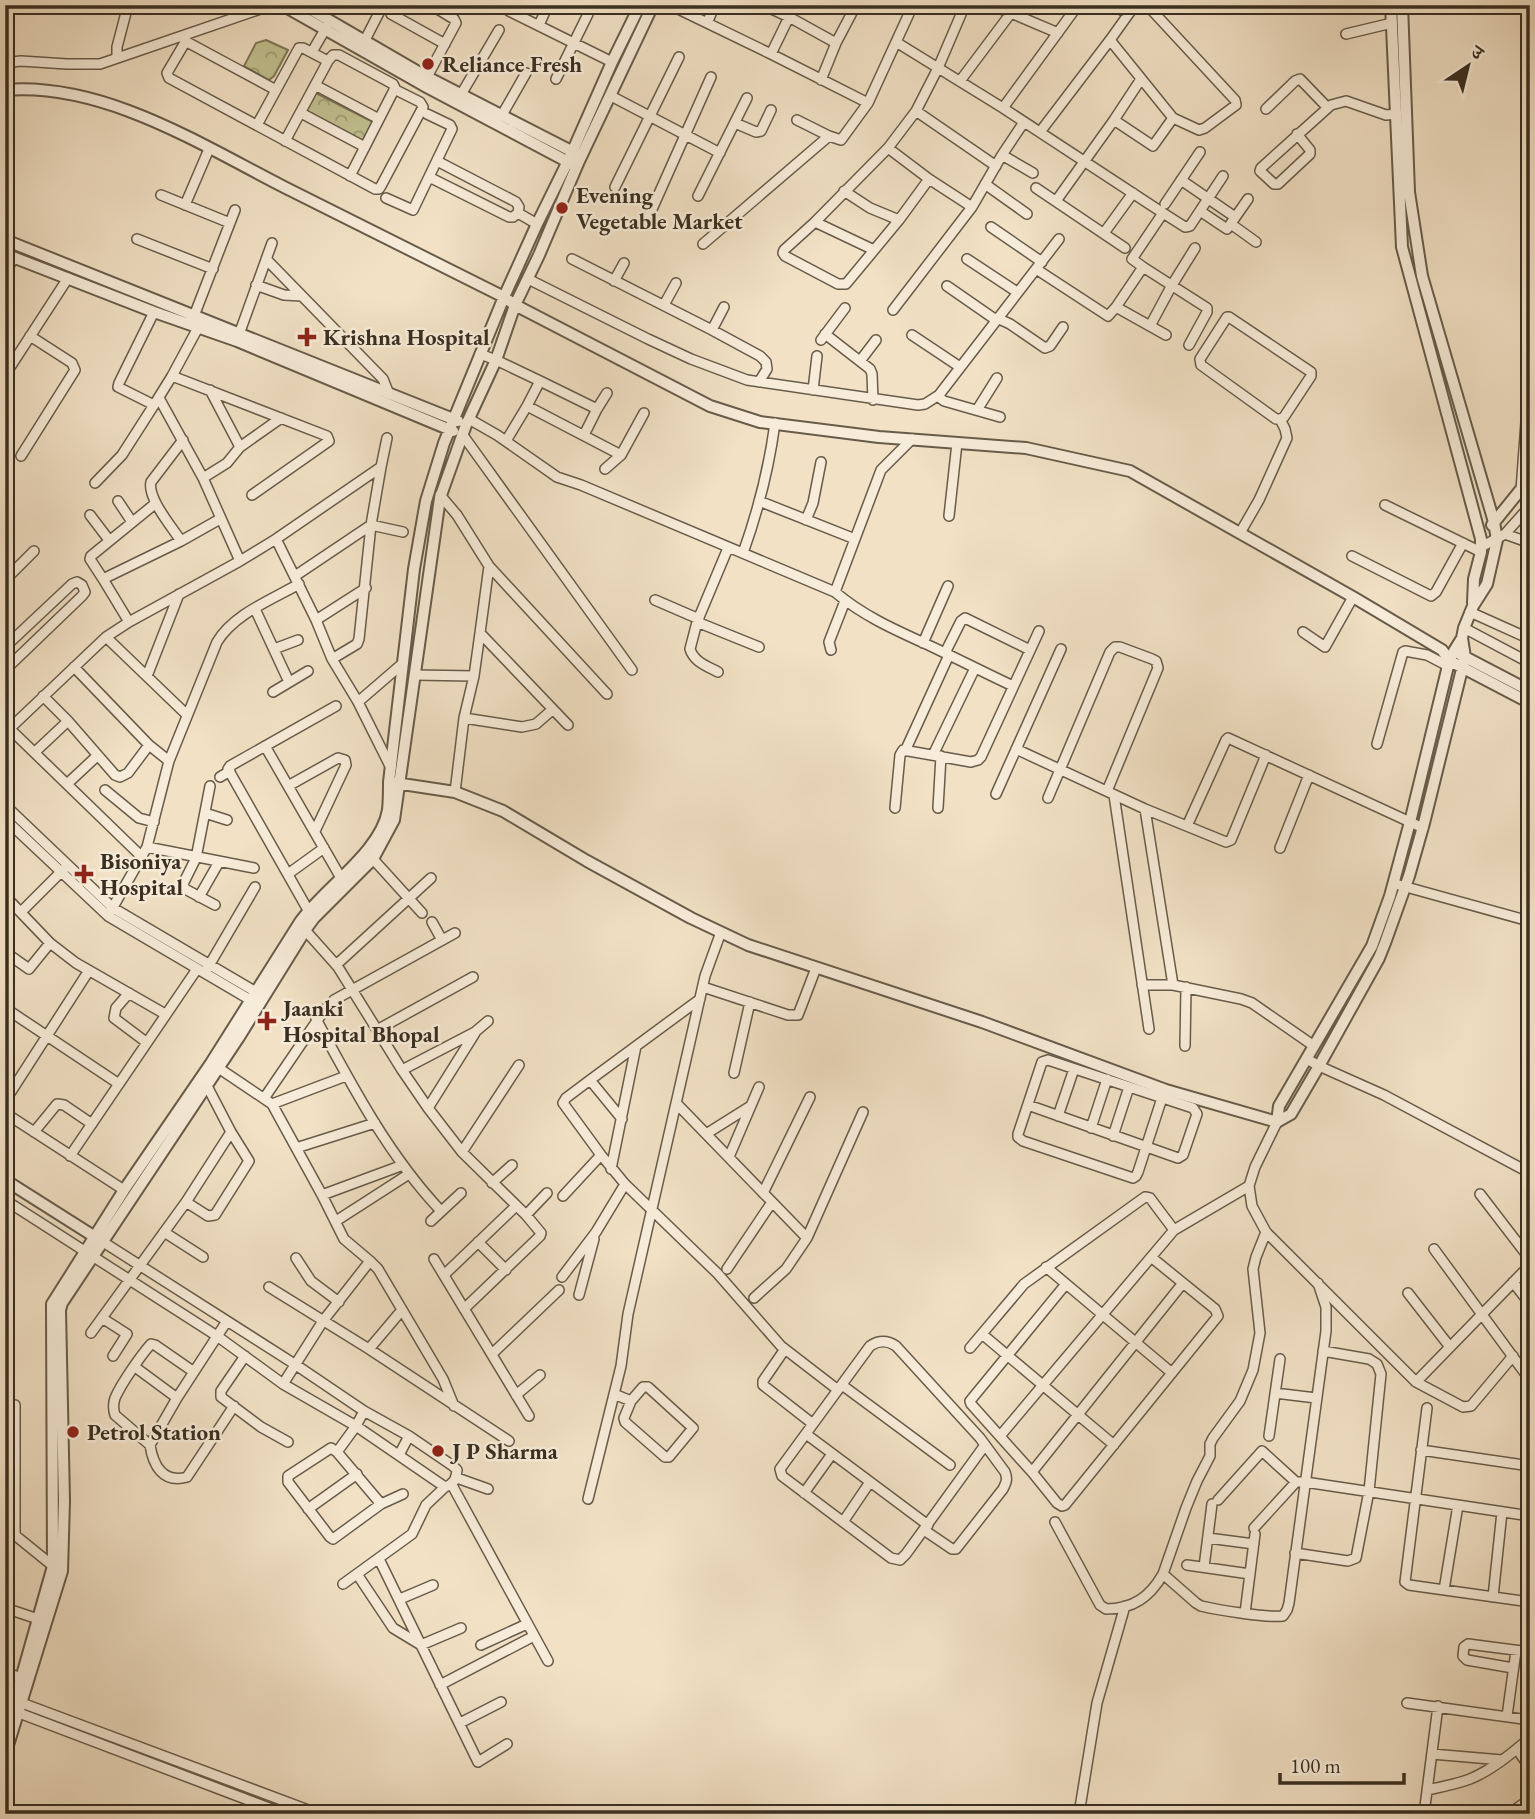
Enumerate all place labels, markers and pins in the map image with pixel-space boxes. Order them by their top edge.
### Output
place label: Reliance Fresh [442,49,582,79]
marker: Reliance Fresh [420,56,436,72]
place label: Evening Vegetable Market [576,180,743,236]
marker: Evening Vegetable Market [554,200,570,216]
place label: Krishna Hospital [323,322,490,352]
marker: Krishna Hospital [297,327,317,347]
place label: Bisoniya Hospital [100,846,183,902]
marker: Bisoniya Hospital [74,864,94,884]
place label: Jaanki Hospital Bhopal [281,993,440,1049]
marker: Jaanki Hospital Bhopal [257,1011,277,1031]
place label: Petrol Station [87,1417,221,1447]
marker: Petrol Station [65,1424,81,1440]
place label: J P Sharma [450,1436,559,1466]
marker: J P Sharma [430,1443,446,1459]

